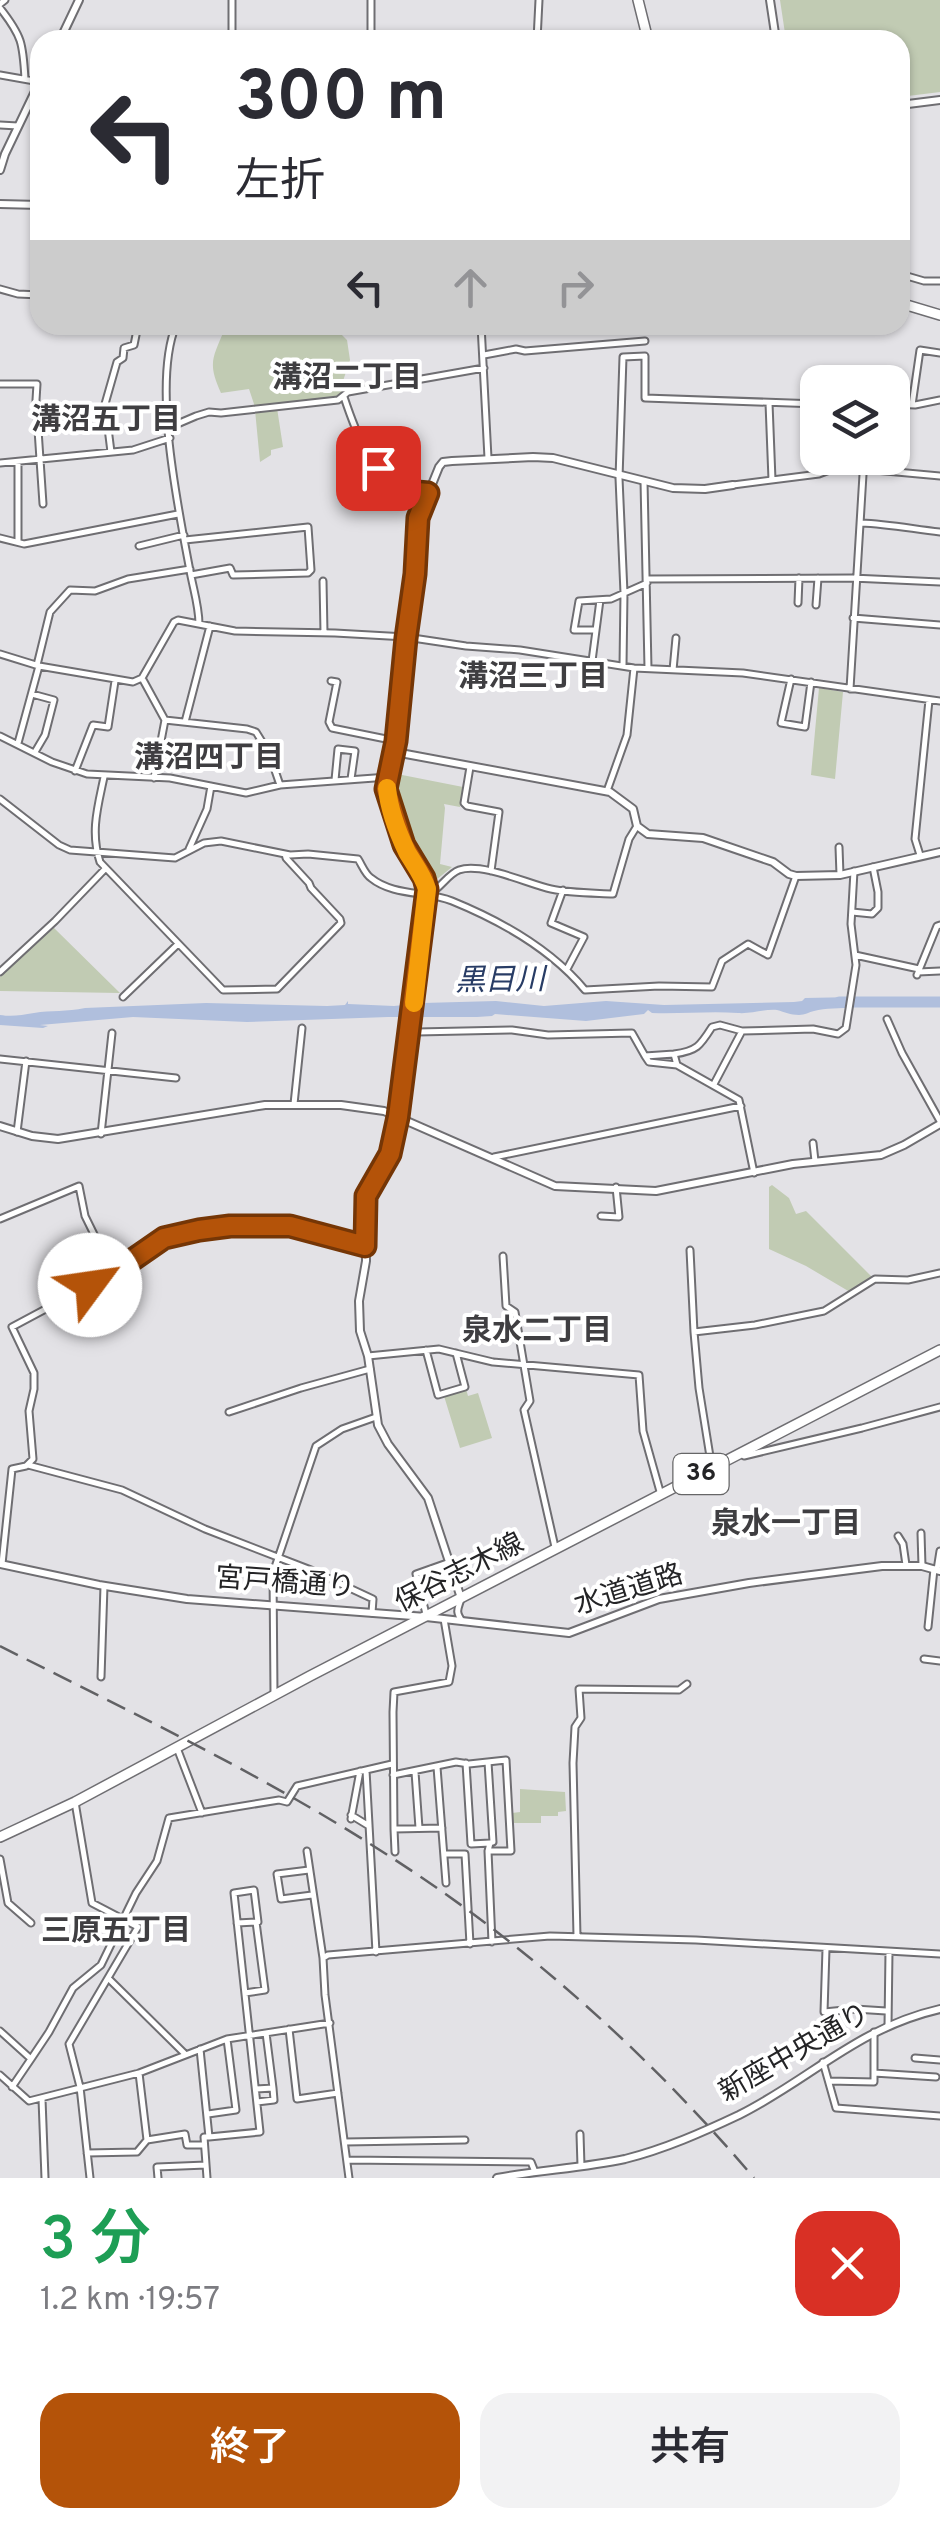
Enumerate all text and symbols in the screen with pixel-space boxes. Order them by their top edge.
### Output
text: 300 m [235,56,447,145]
icon: left [70,70,200,200]
text: 左折 [235,155,325,212]
icon: left [338,260,393,315]
icon: ahead [443,260,498,315]
icon: right [548,260,603,315]
district label: 溝沼二丁目 [272,361,422,398]
map controls [800,365,910,475]
button: layers [800,365,910,475]
district label: 溝沼五丁目 [31,403,181,440]
pin [336,426,421,511]
icon: arrive [351,441,406,496]
district label: 溝沼三丁目 [458,660,608,697]
district label: 溝沼四丁目 [134,741,284,778]
water label: 黒目川 [455,963,548,1001]
position arrow [38,1233,142,1337]
district label: 泉水二丁目 [462,1314,612,1351]
road number: 36 [674,1454,728,1494]
district label: 泉水一丁目 [711,1507,861,1544]
street label: 保谷志木線 [389,1526,531,1622]
street label: 水道道路 [570,1557,688,1625]
street label: 宮戸橋通り [214,1561,356,1607]
district label: 三原五丁目 [41,1914,191,1951]
street label: 新座中央通り [713,1996,877,2112]
text: 3 分 [40,2205,151,2281]
button: close [795,2211,900,2316]
text: 1.2 km · 19:57 [40,2281,220,2321]
button: 終了 [40,2393,460,2508]
button: 共有 [480,2393,900,2508]

